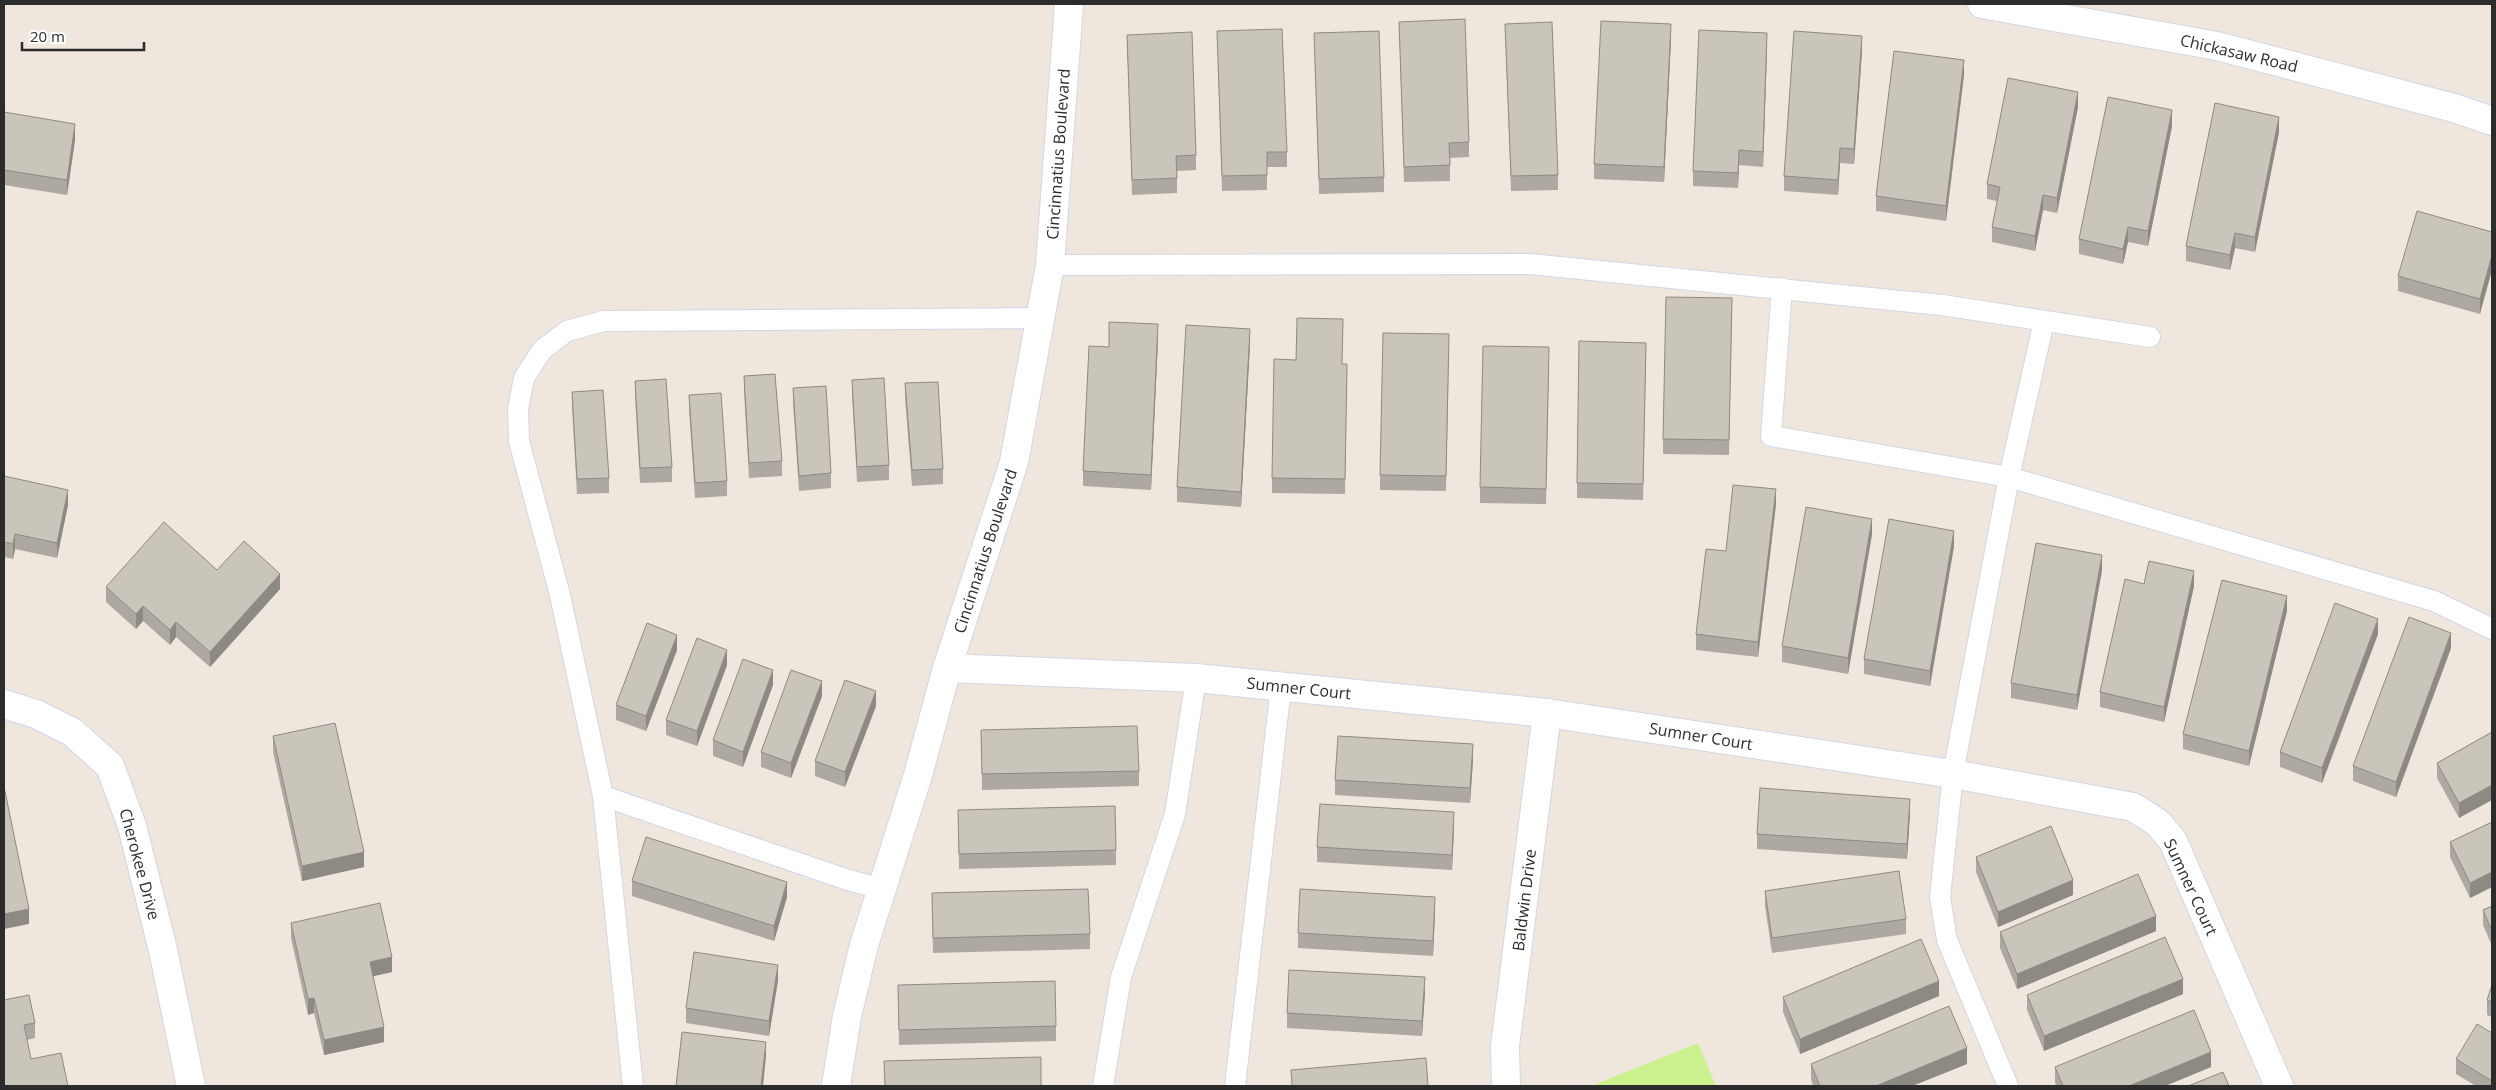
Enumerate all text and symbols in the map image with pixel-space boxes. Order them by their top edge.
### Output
scale bar [22,20,145,52]
text: 20 m [30,26,65,46]
street label: Chickasaw Road [2178,29,2300,77]
street label: Cincinnatius Boulevard [1041,68,1075,240]
street label: Cincinnatius Boulevard [948,466,1022,636]
street label: Sumner Court [1246,672,1352,704]
street label: Sumner Court [1648,717,1755,755]
street label: Cherokee Drive [115,806,165,922]
street label: Sumner Court [2159,835,2223,939]
street label: Baldwin Drive [1507,848,1541,952]

